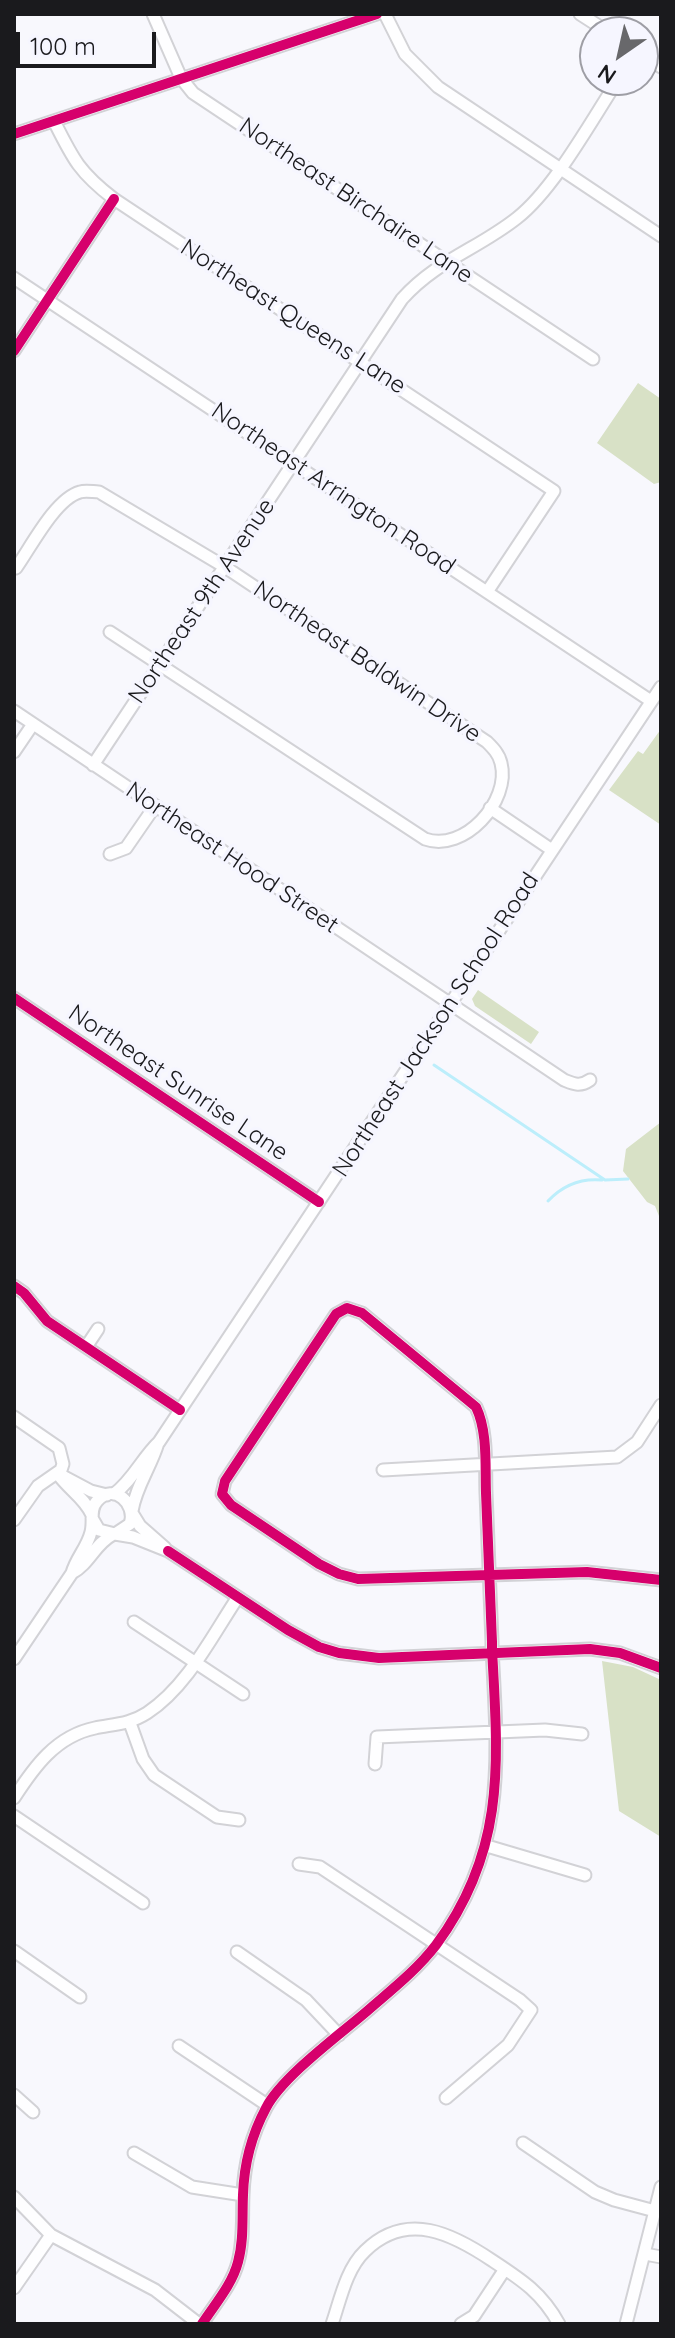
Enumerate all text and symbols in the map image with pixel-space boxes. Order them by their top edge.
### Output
scale bar [20,16,160,66]
north arrow [579,16,659,96]
text: 100 m [30,31,96,61]
text: N [592,58,621,90]
street label: Northeast Birchaire Lane [234,112,478,290]
street label: Northeast Queens Lane [175,233,411,401]
street label: Northeast Arrington Road [206,397,460,581]
street label: Northeast 9th Avenue [123,493,281,709]
street label: Northeast Baldwin Drive [248,575,486,749]
street label: Northeast Hood Street [120,776,344,940]
street label: Northeast Jackson School Road [327,868,545,1182]
street label: Northeast Sunrise Lane [63,999,293,1167]

